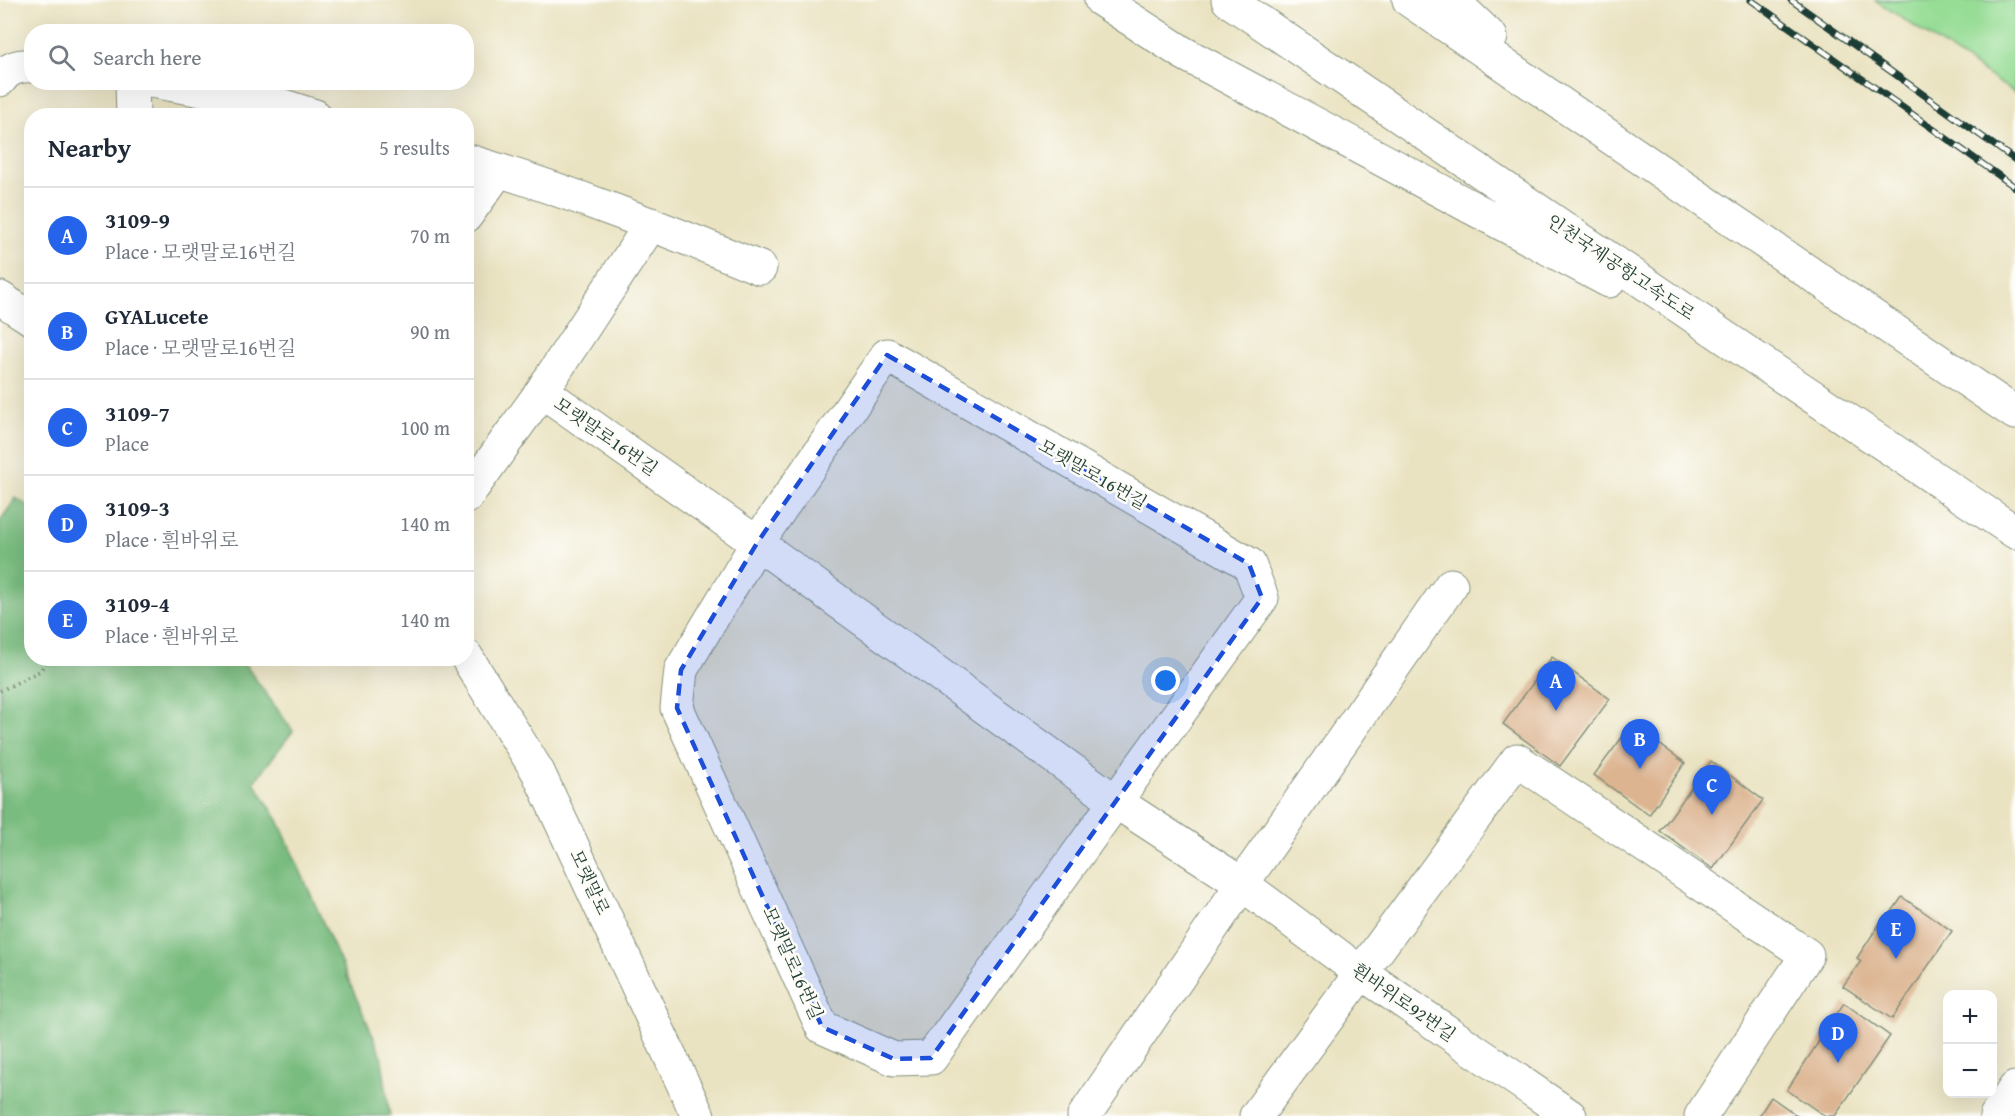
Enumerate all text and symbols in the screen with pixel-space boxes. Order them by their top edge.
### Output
search box [24,24,474,90]
icon: search [45,41,78,74]
text: Search here [93,41,202,73]
text: Nearby [48,128,131,167]
text: 5 results [379,133,450,162]
text: 3109-9 [105,204,170,236]
street label: 인천국제공항고속도로 [1541,207,1701,327]
text: A [61,221,74,250]
text: 70 m [410,221,450,250]
text: Place · 모랫말로16번길 [105,237,296,266]
text: GYALucete [105,300,208,332]
text: B [61,317,74,346]
text: 90 m [410,317,450,346]
text: Place · 모랫말로16번길 [105,333,296,362]
street label: 모랫말로16번길 [548,390,664,482]
text: 3109-7 [105,397,170,429]
text: C [62,413,73,442]
text: 100 m [400,413,450,442]
text: Place [105,429,149,458]
street label: 모랫말로16번길 [1034,432,1152,516]
text: 3109-3 [105,492,170,524]
text: D [61,509,74,538]
text: 140 m [400,509,450,538]
text: Place · 흰바위로 [105,525,238,554]
text: 3109-4 [105,588,170,620]
text: E [62,605,73,634]
text: 140 m [400,605,450,634]
text: Place · 흰바위로 [105,621,238,650]
pin: A [1536,662,1576,711]
your location [1151,666,1180,695]
pin: B [1620,720,1660,769]
pin: C [1692,766,1732,815]
street label: 모랫말로 [563,845,617,919]
street label: 모랫말로16번길 [756,902,830,1024]
pin: E [1876,910,1916,959]
street label: 흰바위로92번길 [1346,956,1462,1048]
map controls [1943,990,1997,1098]
button: + [1943,990,1997,1044]
pin: D [1818,1014,1858,1063]
button: − [1943,1044,1997,1098]

